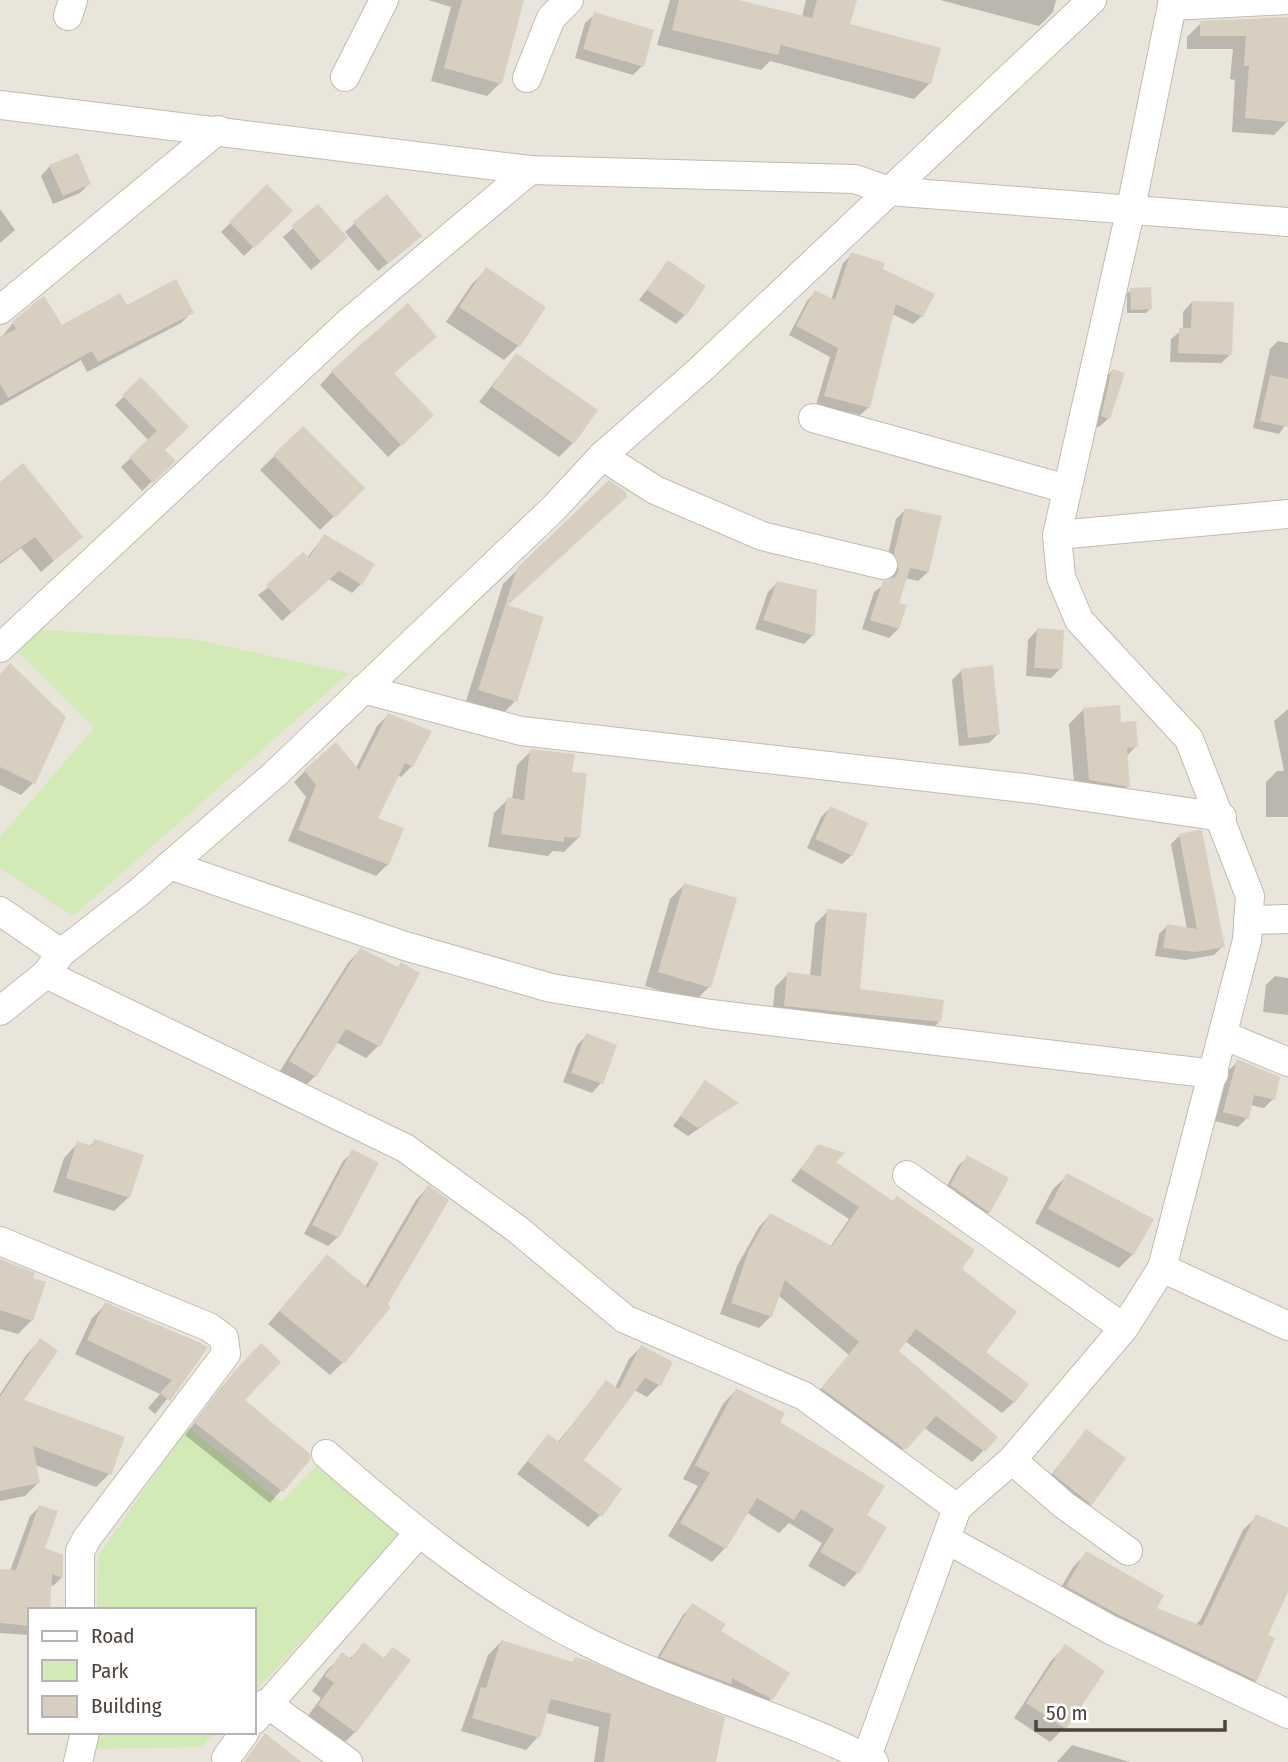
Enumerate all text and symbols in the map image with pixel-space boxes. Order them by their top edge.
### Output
legend [28,1608,256,1734]
text: Road [91,1623,135,1649]
text: Park [91,1658,129,1684]
scale bar [1036,1688,1225,1732]
text: Building [91,1693,162,1719]
text: 50 m [1046,1700,1088,1726]

